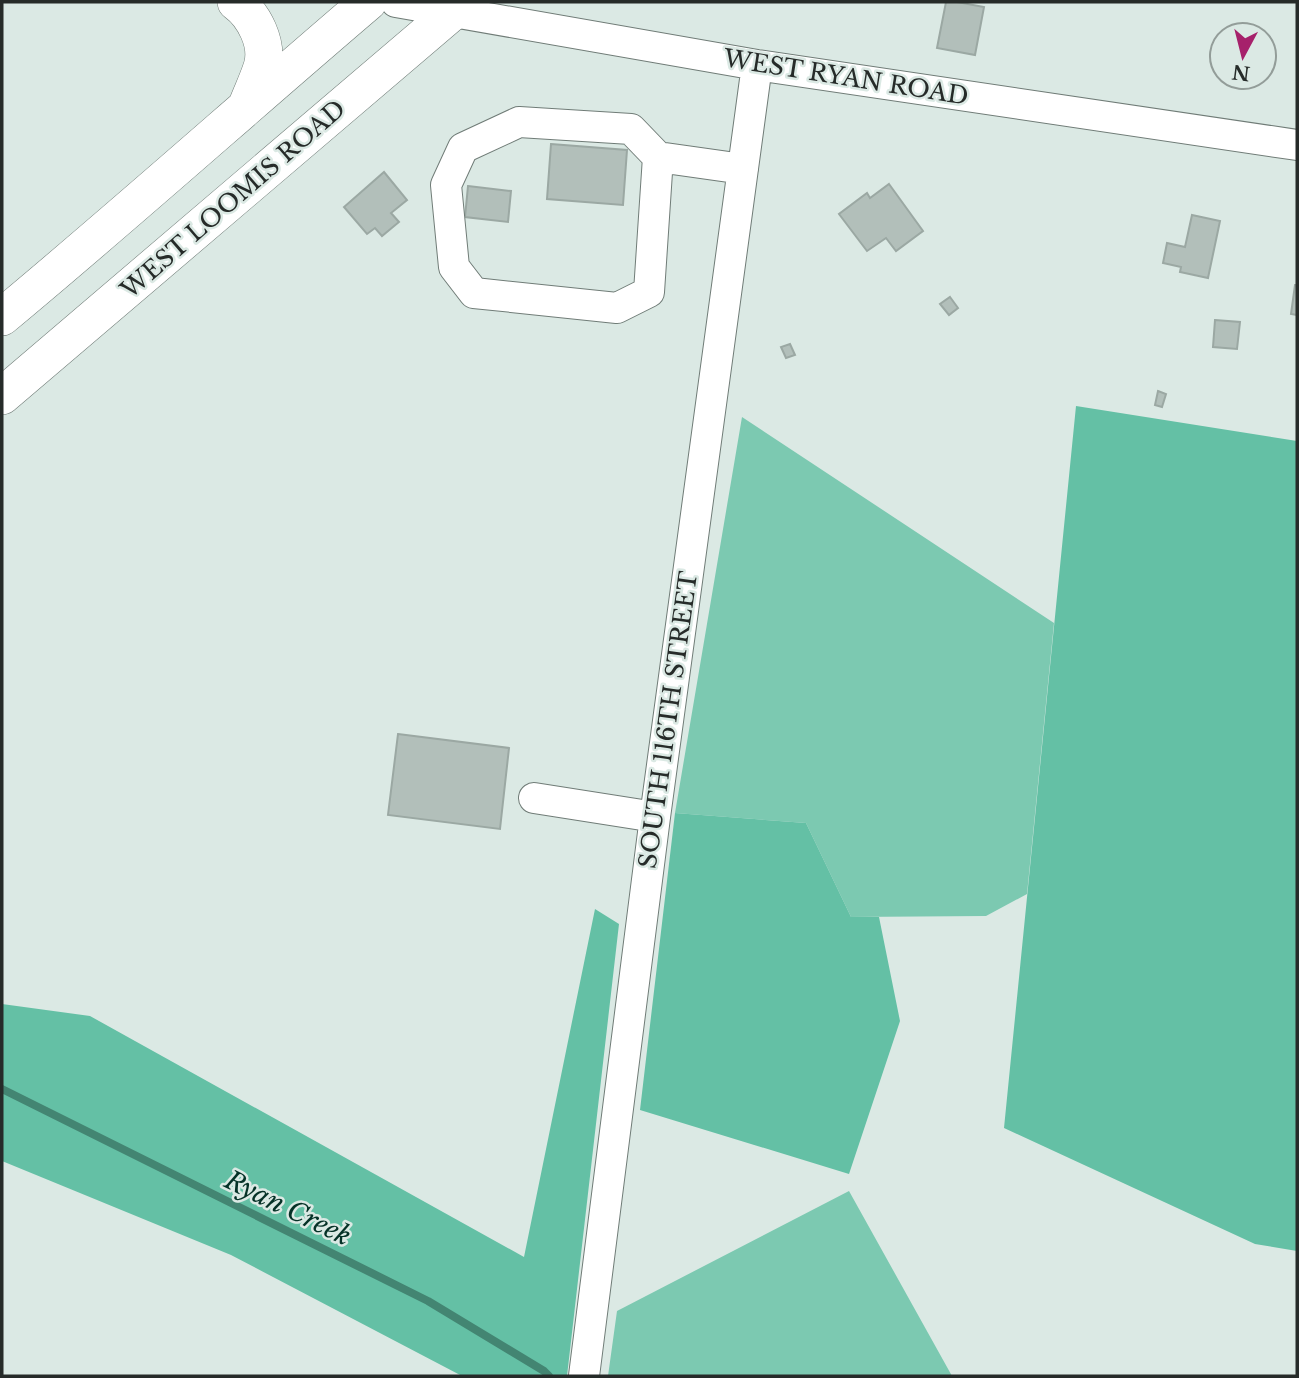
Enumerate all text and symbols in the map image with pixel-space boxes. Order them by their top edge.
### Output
north arrow [1208,21,1278,91]
street label: WEST RYAN ROAD [720,43,971,111]
text: N [1231,60,1251,85]
street label: WEST LOOMIS ROAD [114,94,351,305]
street label: SOUTH 116TH STREET [633,570,703,870]
water label: Ryan Creek [219,1163,356,1252]

